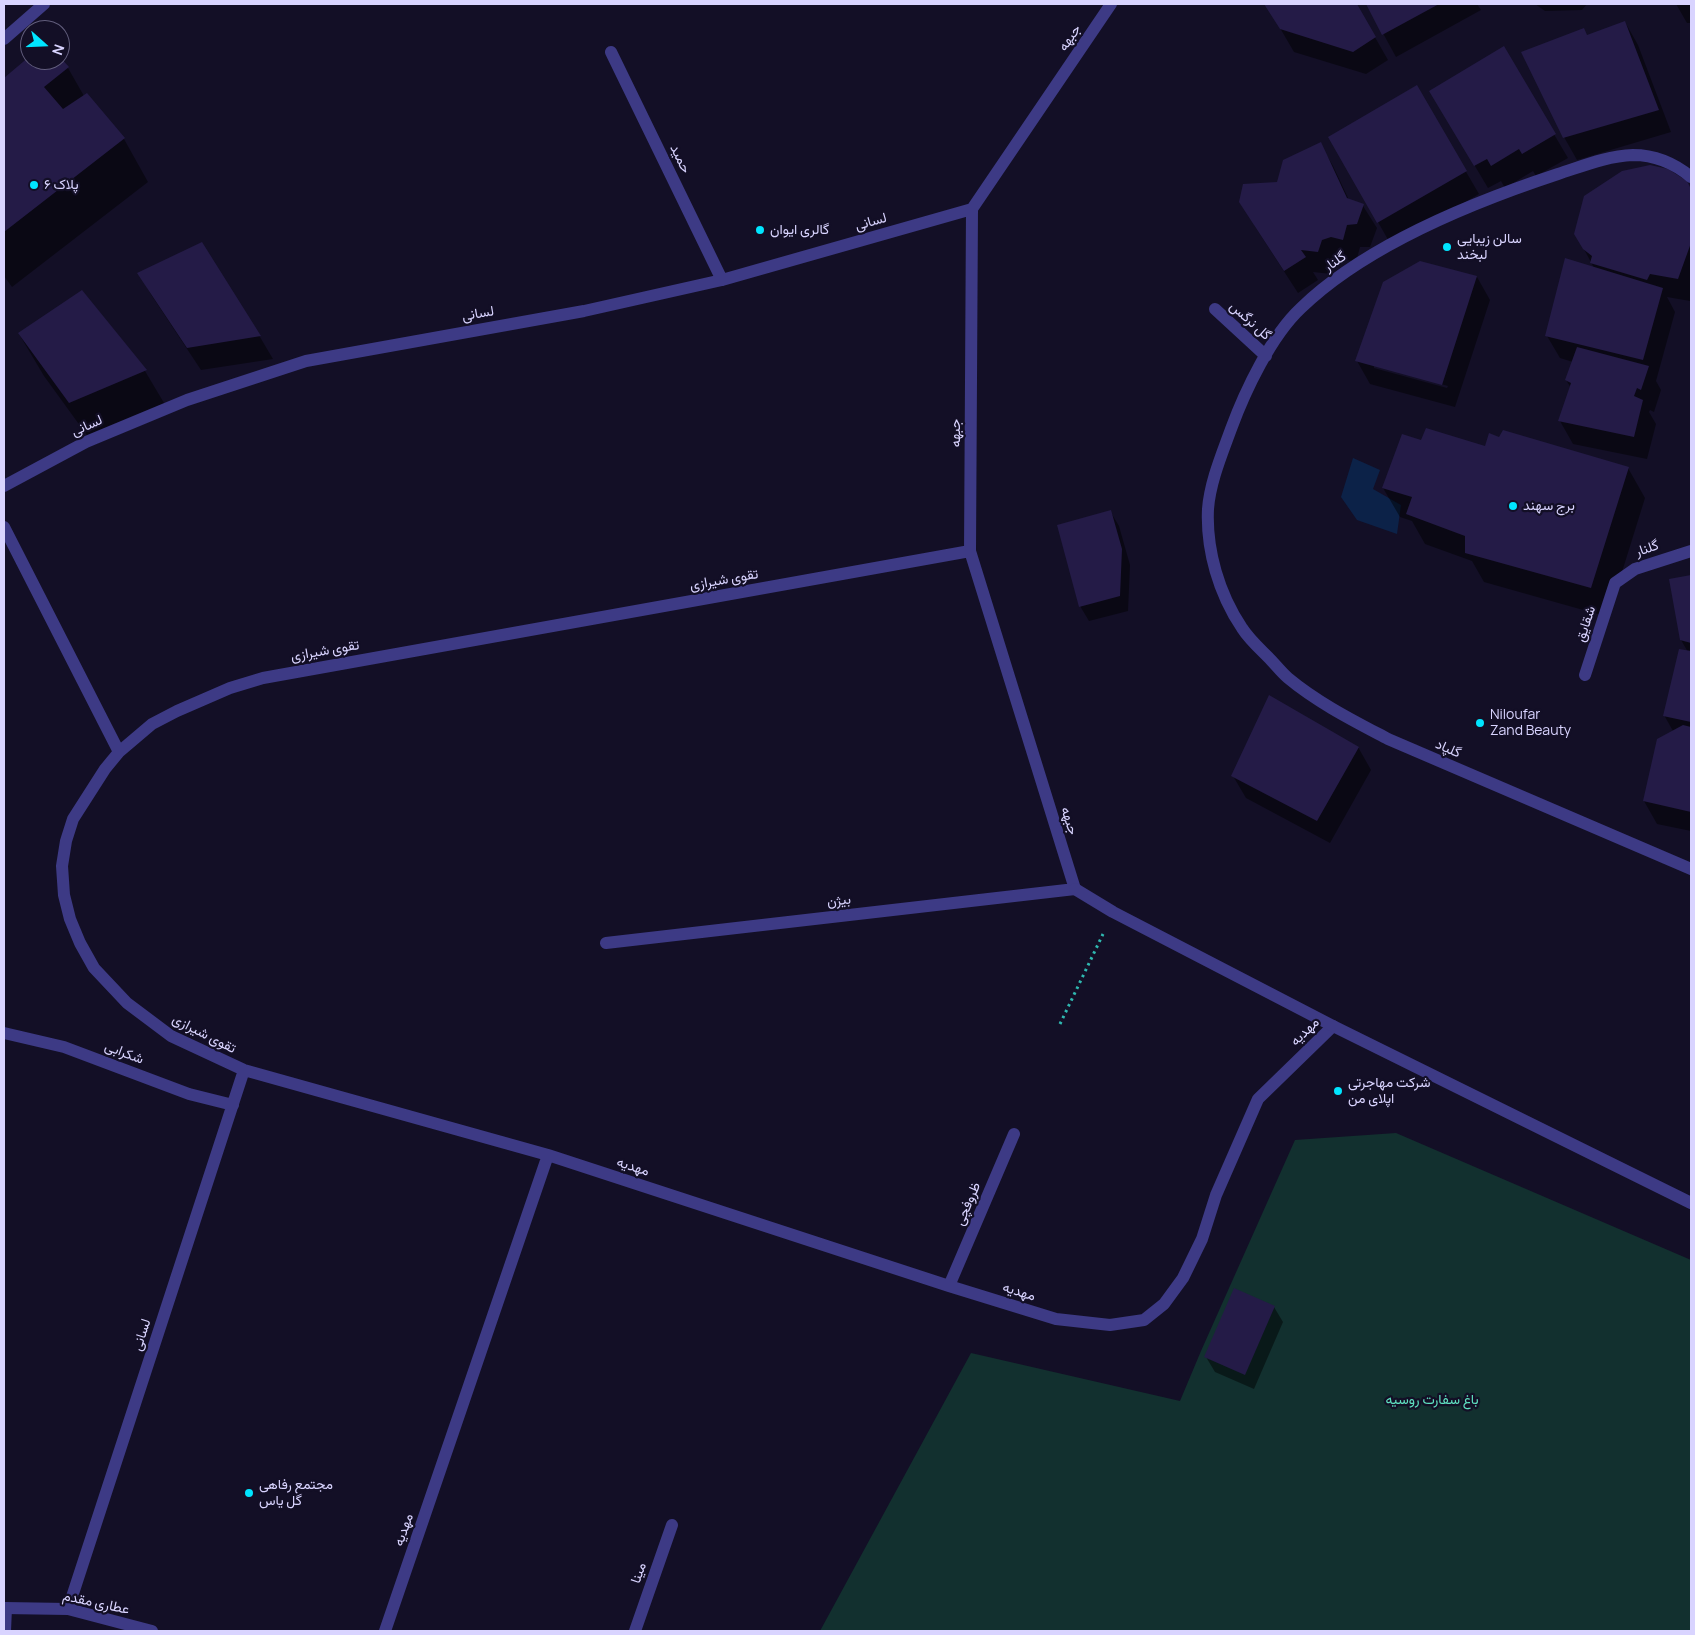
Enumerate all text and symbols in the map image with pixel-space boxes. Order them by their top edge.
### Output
north arrow [20,20,70,70]
street label: جبهه [1055,22,1085,54]
text: N [48,42,69,58]
street label: حمید [666,142,694,176]
place label: پلاک ۶ [44,177,79,193]
marker: پلاک ۶ [28,179,40,191]
street label: لسانی [853,209,889,235]
place label: گالری ایوان [770,222,829,238]
marker: گالری ایوان [754,224,766,236]
place label: سالن زیبایی لبخند [1457,231,1522,264]
marker: سالن زیبایی لبخند [1441,241,1453,253]
street label: گلنار [1320,248,1350,276]
street label: گل نرگس [1226,298,1274,344]
street label: لسانی [460,303,496,325]
street label: لسانی [69,412,105,440]
street label: جبهه [948,419,964,447]
place label: برج سهند [1523,498,1575,514]
marker: برج سهند [1507,500,1519,512]
street label: گلنار [1633,537,1661,561]
street label: تقوی شیرازی [688,566,760,594]
street label: شقایق [1572,604,1600,644]
street label: تقوی شیرازی [289,637,361,665]
place label: Niloufar Zand Beauty [1490,707,1571,740]
marker: Niloufar Zand Beauty [1474,717,1486,729]
street label: گلپاد [1433,736,1463,762]
street label: جبهه [1057,805,1081,837]
street label: بیژن [826,891,852,911]
street label: تقوی شیرازی [169,1011,239,1057]
street label: مهدیه [1287,1014,1323,1050]
street label: شکرابی [102,1038,146,1068]
place label: شرکت مهاجرتی اپلای من [1348,1075,1430,1108]
marker: شرکت مهاجرتی اپلای من [1332,1085,1344,1097]
street label: مهدیه [614,1154,652,1180]
street label: ظروفچی [951,1180,985,1228]
street label: مهدیه [1001,1279,1037,1305]
street label: لسانی [129,1317,155,1353]
park label: باغ سفارت روسیه [1385,1392,1479,1408]
place label: مجتمع رفاهی گل یاس [259,1477,333,1510]
marker: مجتمع رفاهی گل یاس [243,1487,255,1499]
street label: مهدیه [391,1511,417,1549]
street label: مینا [628,1560,650,1586]
street label: عطاری مقدم [61,1588,131,1618]

